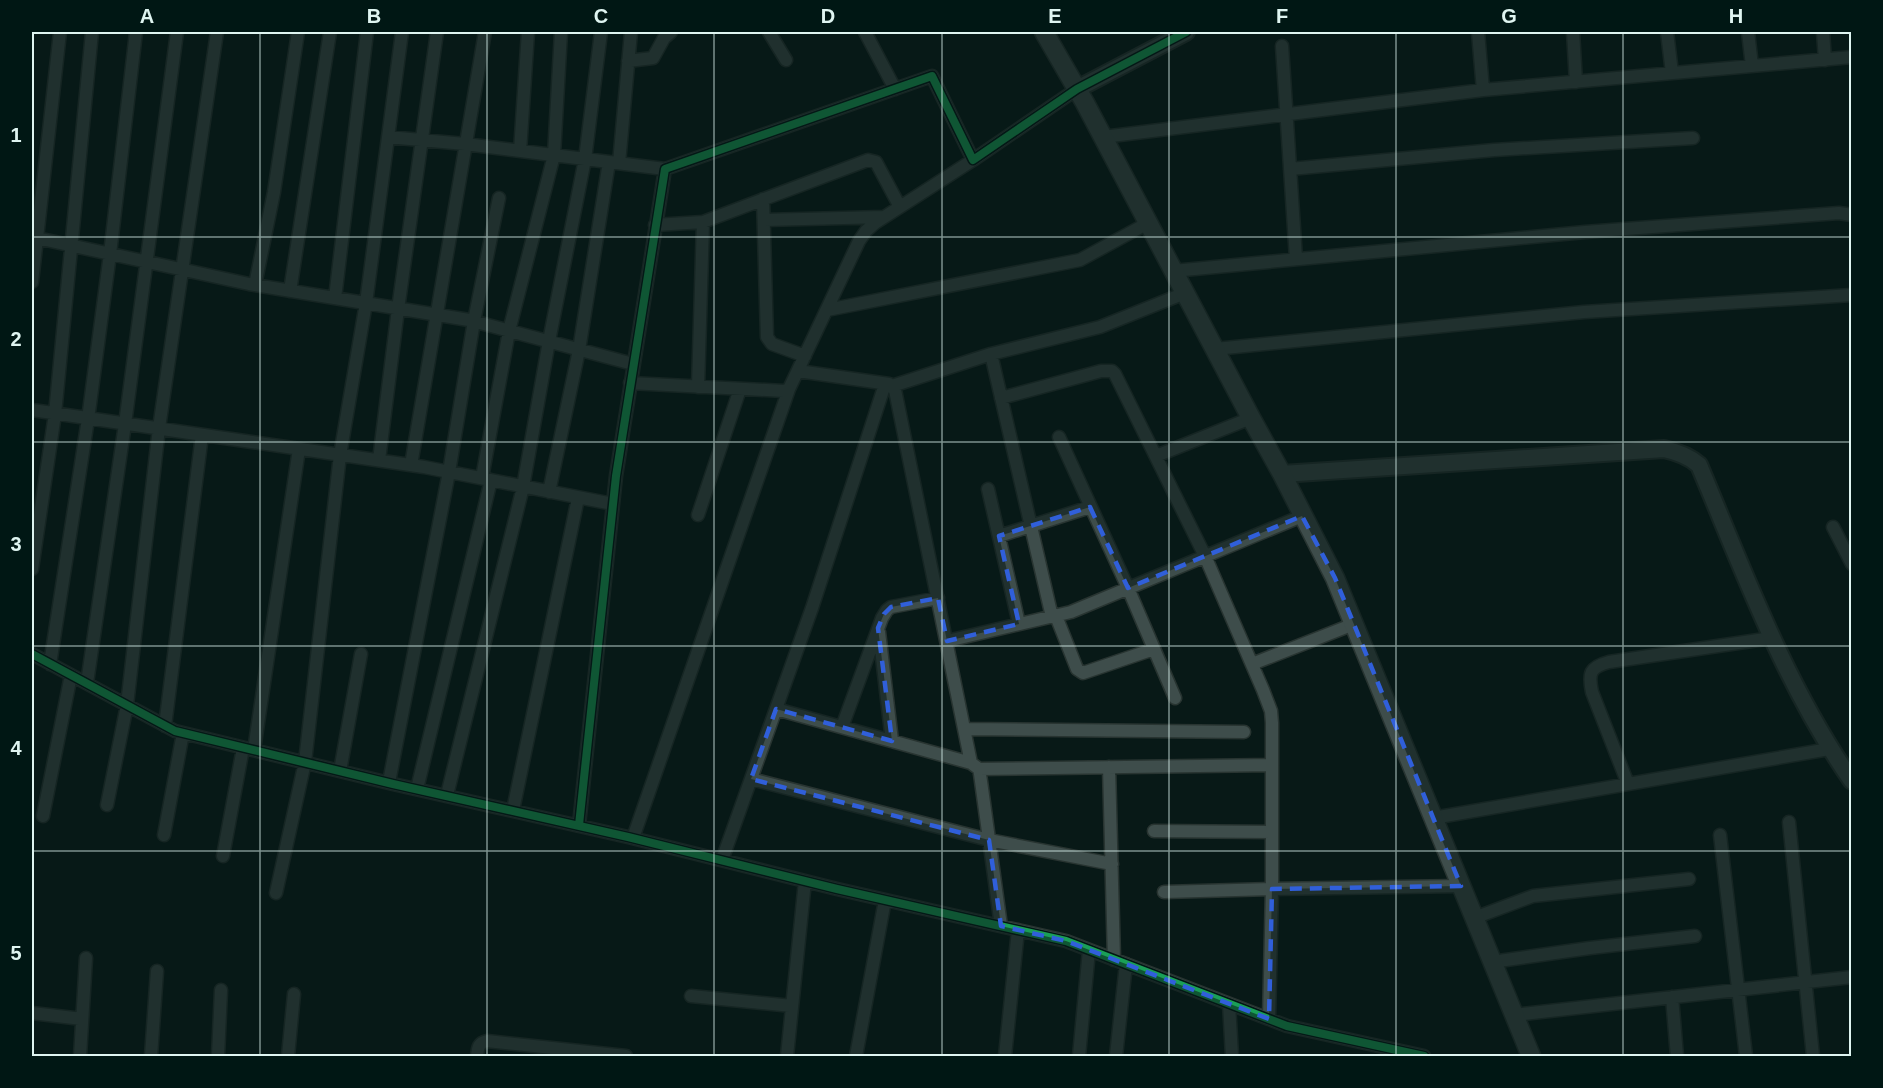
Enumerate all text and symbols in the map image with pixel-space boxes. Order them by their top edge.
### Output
text: A [140,5,154,27]
text: B [367,5,381,27]
text: C [594,5,608,27]
text: D [821,5,835,27]
text: E [1048,5,1062,27]
text: F [1276,5,1288,27]
text: G [1501,5,1517,27]
text: H [1729,5,1743,27]
text: 1 [10,124,22,146]
text: 2 [10,328,22,350]
text: 3 [10,533,22,555]
text: 4 [10,737,22,759]
text: 5 [10,942,22,964]

